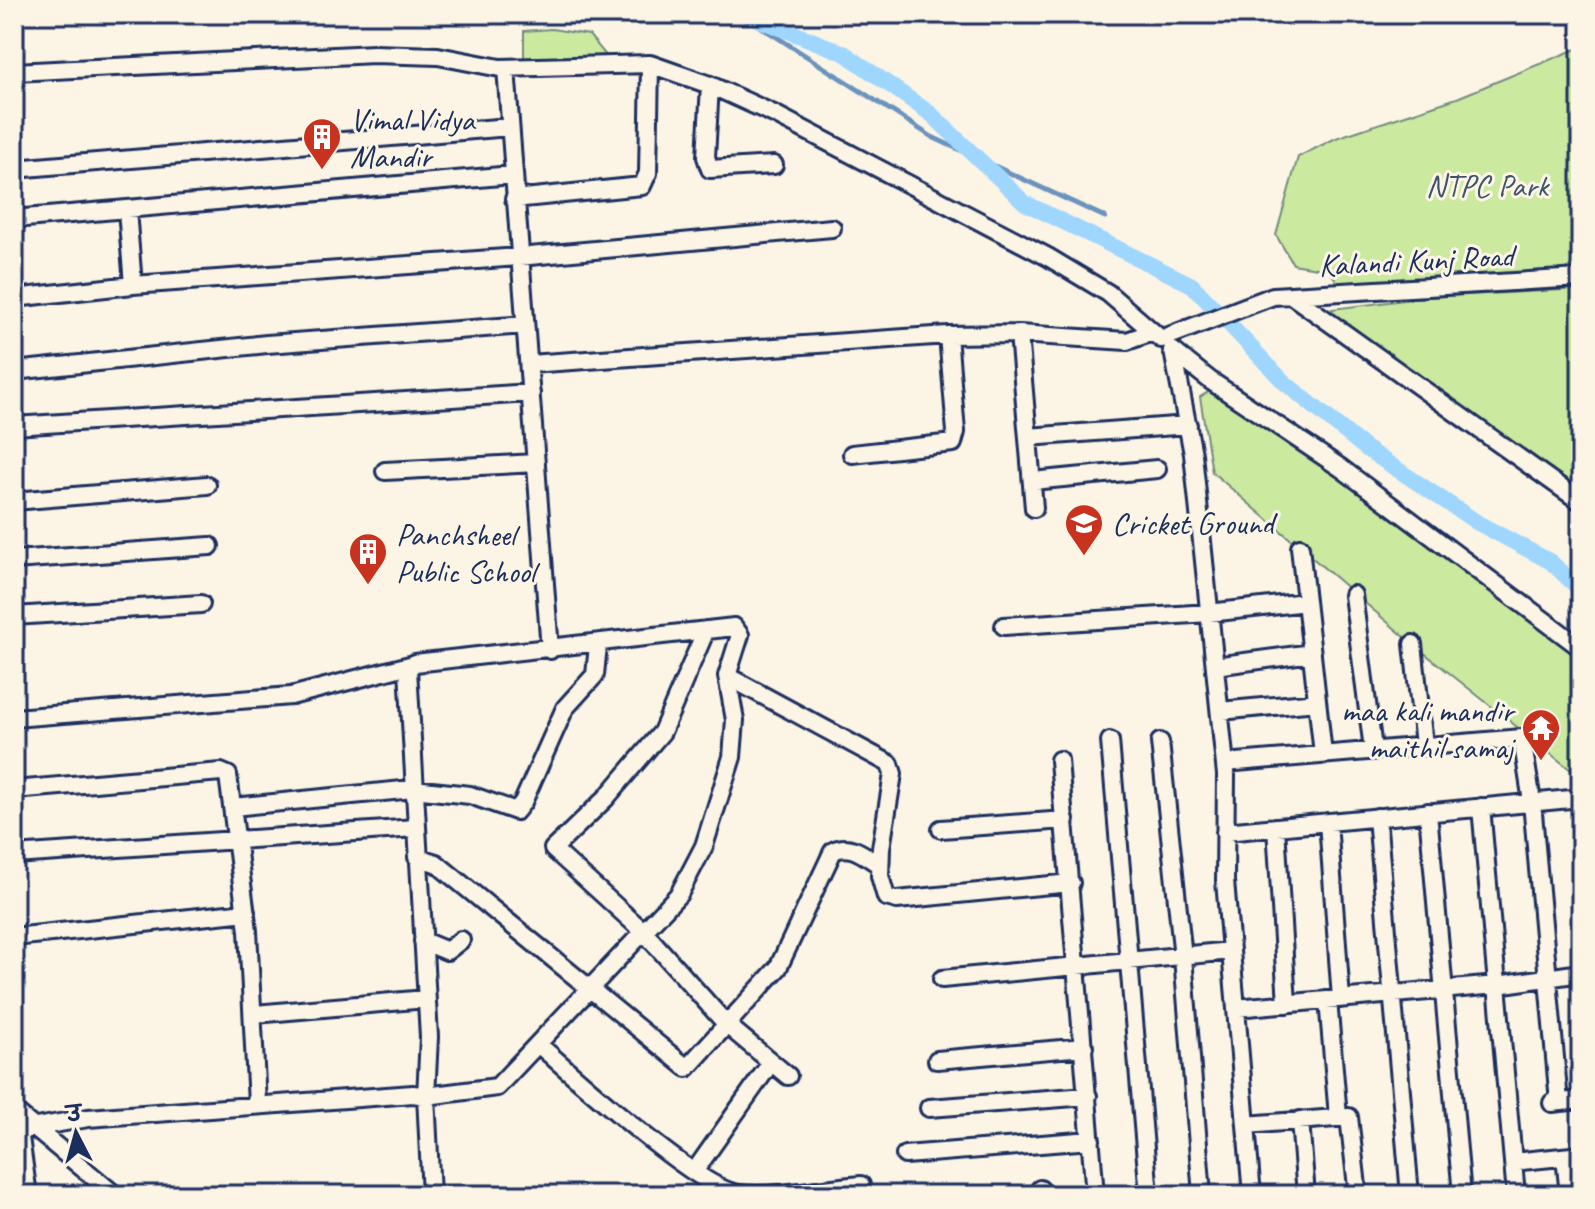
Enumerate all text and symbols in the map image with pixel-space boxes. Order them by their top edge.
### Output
place label: Vimal Vidya Mandir [350,99,476,177]
building icon: Vimal Vidya Mandir [301,116,343,171]
park label: NTPC Park [1426,165,1551,206]
street label: Kalandi Kunj Road [1318,235,1519,286]
school or university icon: Cricket Ground [1063,502,1105,557]
place label: Cricket Ground [1112,503,1278,544]
place label: Panchsheel Public School [396,514,541,592]
building icon: Panchsheel Public School [347,531,389,586]
place label: maa kali mandir maithil samaj [1341,690,1516,768]
temple icon: maa kali mandir maithil samaj [1520,707,1562,762]
north arrow [36,1093,116,1173]
text: उ [63,1099,85,1129]

